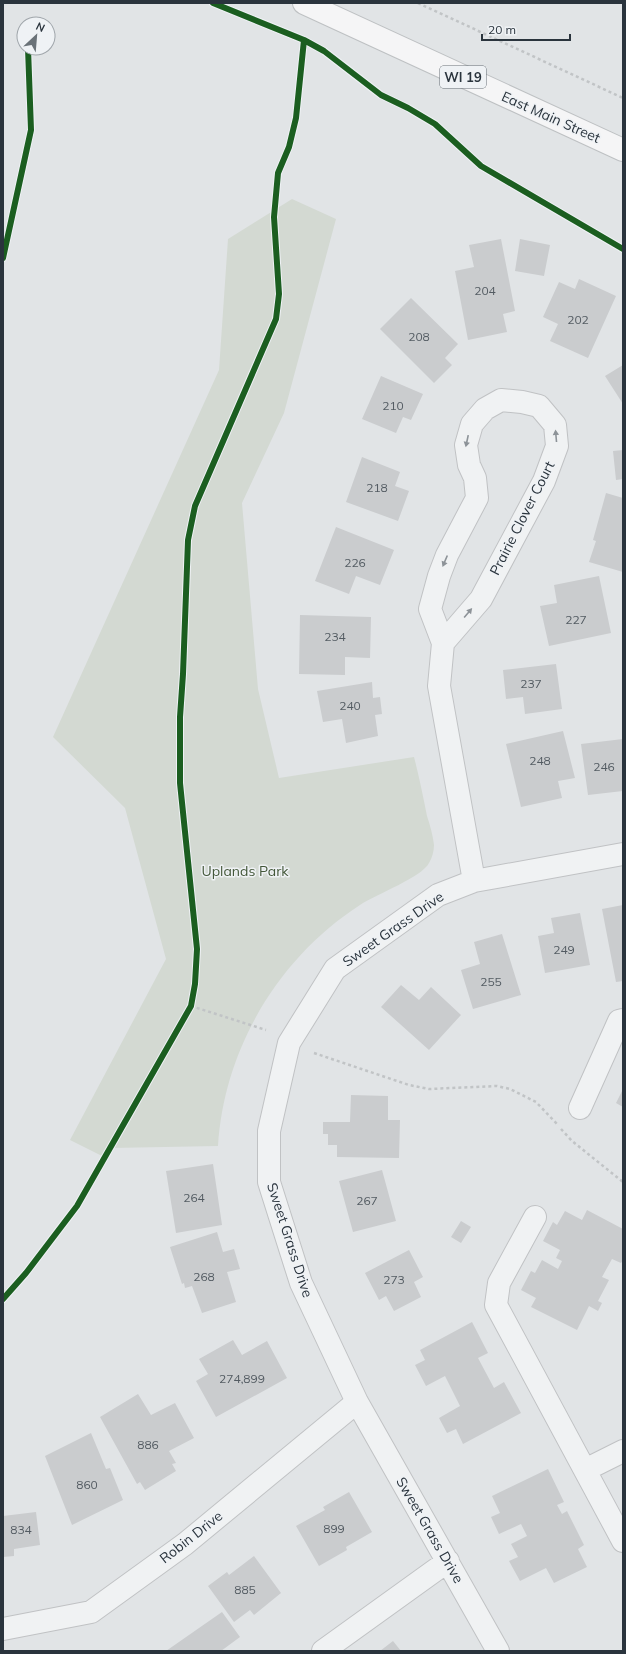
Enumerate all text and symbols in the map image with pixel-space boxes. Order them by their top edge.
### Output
north arrow [16,16,56,56]
scale bar [482,16,570,42]
text: N [34,19,47,35]
text: 20 m [488,22,516,37]
road number: WI 19 [440,66,486,88]
street label: East Main Street [499,87,603,147]
house number: 204 [474,283,496,298]
house number: 202 [567,312,589,327]
house number: 208 [408,329,430,344]
house number: 210 [382,398,404,413]
one-way arrow [553,430,560,442]
one-way arrow [464,435,470,447]
street label: Prairie Clover Court [486,458,559,578]
house number: 218 [366,480,388,495]
house number: 226 [344,555,366,570]
one-way arrow [441,555,447,567]
one-way arrow [464,608,473,619]
house number: 227 [565,612,587,627]
house number: 234 [324,629,346,644]
house number: 237 [520,676,542,691]
house number: 240 [339,698,361,713]
house number: 248 [529,753,551,768]
house number: 246 [593,759,615,774]
park label: Uplands Park [201,862,289,880]
street label: Sweet Grass Drive [339,887,447,971]
house number: 249 [553,942,575,957]
house number: 255 [480,974,502,989]
street label: Sweet Grass Drive [263,1180,317,1300]
house number: 264 [183,1190,205,1205]
house number: 267 [356,1193,378,1208]
house number: 268 [193,1269,215,1284]
house number: 273 [383,1272,405,1287]
house number: 274,899 [219,1371,265,1386]
house number: 886 [137,1437,159,1452]
street label: Sweet Grass Drive [392,1474,468,1586]
house number: 860 [76,1477,98,1492]
street label: Robin Drive [156,1507,226,1567]
house number: 899 [323,1521,345,1536]
house number: 834 [10,1522,32,1537]
house number: 885 [234,1582,256,1597]

